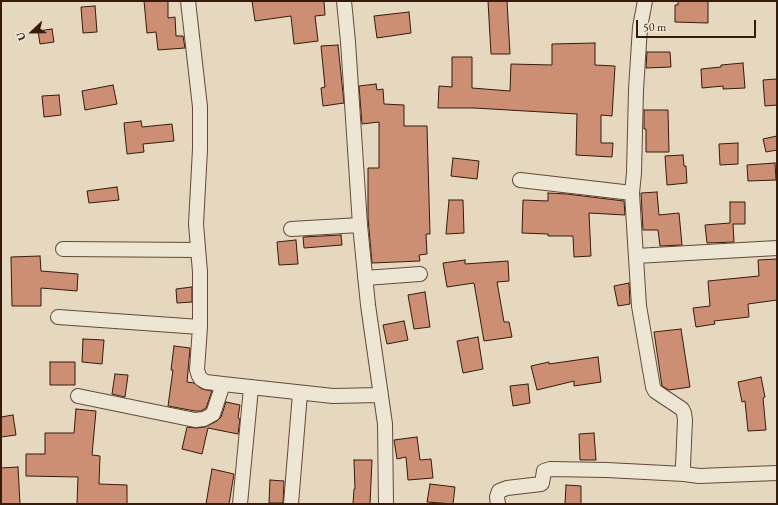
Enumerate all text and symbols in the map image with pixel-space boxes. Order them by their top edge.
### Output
north arrow [12,12,52,52]
scale bar [638,12,758,38]
text: 50 m [643,19,666,35]
text: U [13,30,29,43]

